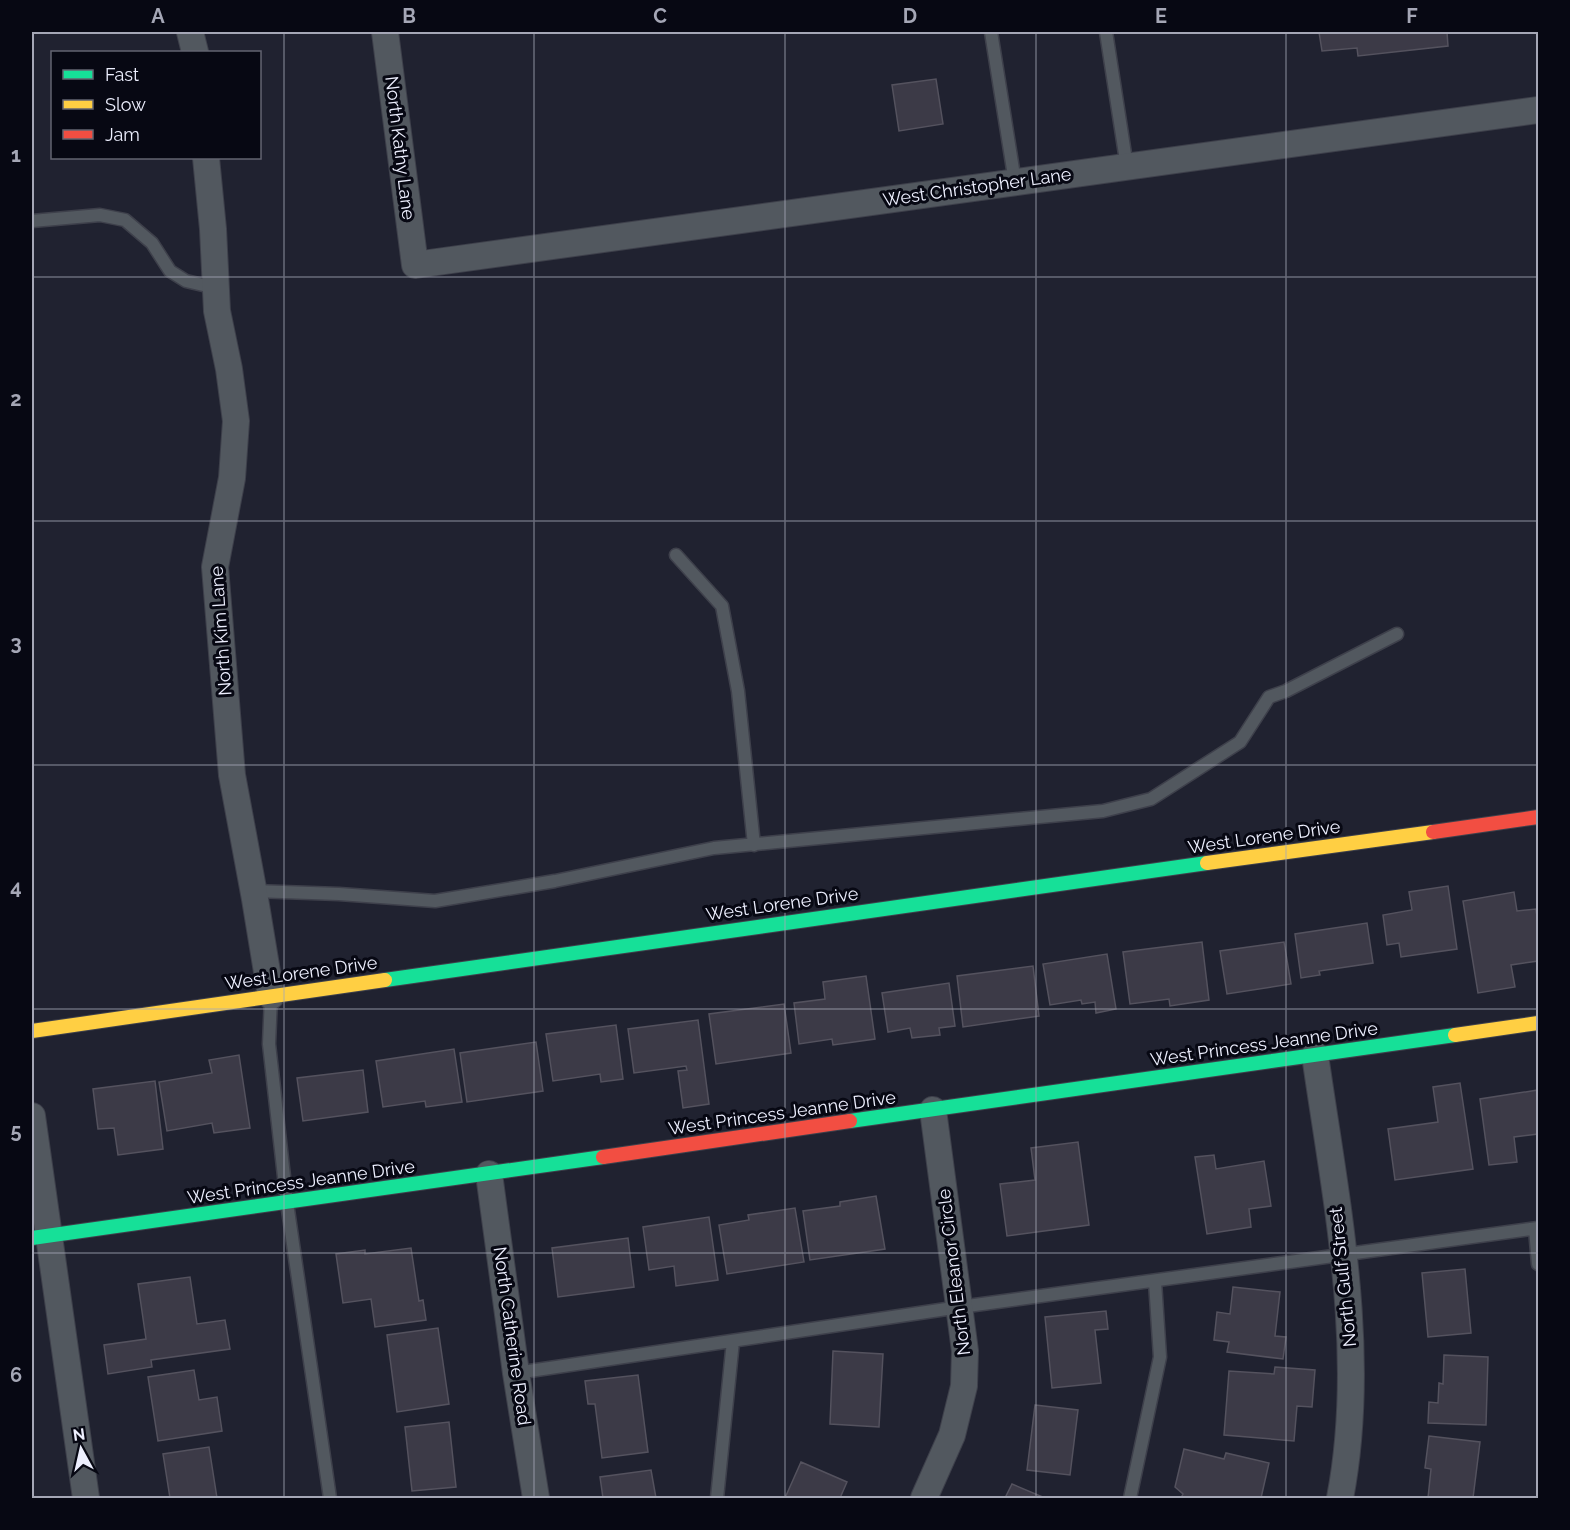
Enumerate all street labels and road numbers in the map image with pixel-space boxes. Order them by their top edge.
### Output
street label: North Kathy Lane [381,75,420,221]
street label: West Christopher Lane [881,163,1073,210]
street label: North Kim Lane [205,565,236,697]
street label: West Lorene Drive [1186,815,1342,858]
street label: West Lorene Drive [704,882,860,925]
street label: West Lorene Drive [223,951,379,994]
street label: West Princess Jeanne Drive [1149,1017,1379,1070]
street label: West Princess Jeanne Drive [667,1086,897,1139]
street label: West Princess Jeanne Drive [186,1155,416,1208]
street label: North Eleanor Circle [933,1187,974,1356]
street label: North Gulf Street [1325,1206,1360,1348]
street label: North Catherine Road [490,1245,535,1427]

